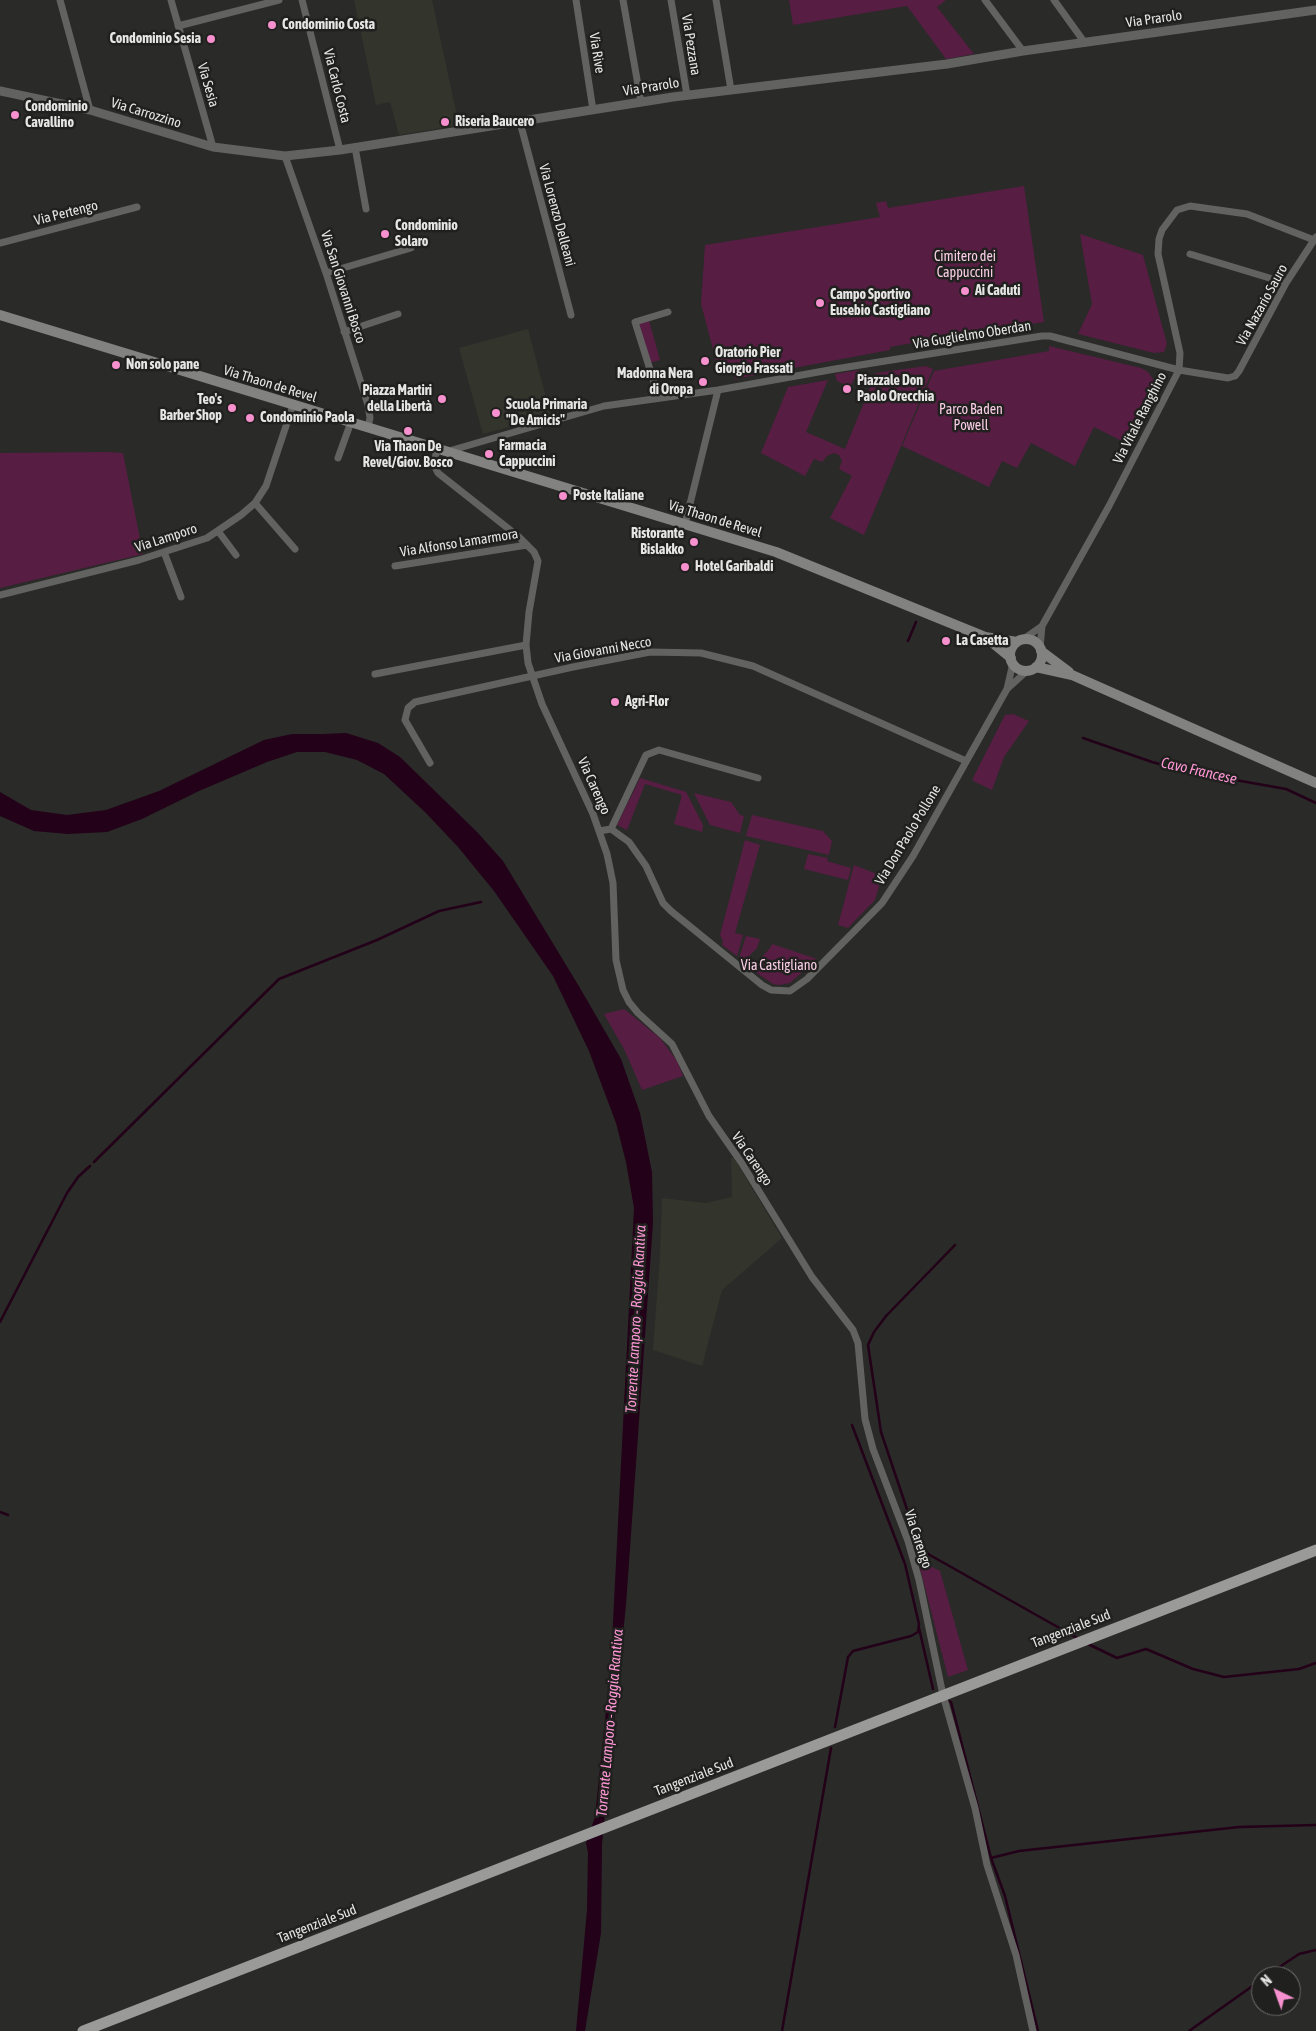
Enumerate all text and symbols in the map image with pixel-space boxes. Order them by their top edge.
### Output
street label: Via Prarolo [1125,7,1183,31]
street label: Via Pezzana [678,13,704,77]
place label: Condominio Costa [282,17,375,33]
marker: Condominio Costa [266,19,278,31]
place label: Condominio Sesia [109,31,201,47]
street label: Via Rive [586,32,608,74]
marker: Condominio Sesia [205,33,217,45]
street label: Via Carlo Costa [320,47,354,125]
street label: Via Sesia [194,61,222,109]
street label: Via Prarolo [622,74,680,100]
street label: Via Carrozzino [109,94,183,132]
place label: Condominio Cavallino [25,99,88,132]
marker: Condominio Cavallino [9,109,21,121]
place label: Riseria Baucero [455,114,534,130]
marker: Riseria Baucero [439,116,451,128]
street label: Via Lorenzo Delleani [535,162,579,268]
street label: Via Pertengo [32,197,100,229]
place label: Condominio Solaro [395,218,458,250]
marker: Condominio Solaro [379,228,391,240]
street label: Via San Giovanni Bosco [317,229,369,345]
park label: Cimitero dei Cappuccini [934,249,996,282]
street label: Via Nazario Sauro [1233,261,1291,349]
place label: Ai Caduti [975,283,1020,299]
marker: Ai Caduti [959,285,971,297]
place label: Campo Sportivo Eusebio Castigliano [830,287,930,320]
marker: Campo Sportivo Eusebio Castigliano [814,297,826,309]
street label: Via Guglielmo Oberdan [912,317,1032,353]
place label: Oratorio Pier Giorgio Frassati [715,345,793,378]
marker: Oratorio Pier Giorgio Frassati [699,355,711,367]
place label: Non solo pane [126,357,199,373]
marker: Non solo pane [110,359,122,371]
street label: Via Thaon de Revel [221,362,319,406]
place label: Madonna Nera di Oropa [617,366,693,398]
street label: Via Vitale Ranghino [1110,369,1170,467]
place label: Piazzale Don Paolo Orecchia [857,373,934,406]
marker: Madonna Nera di Oropa [697,376,709,388]
place label: Piazza Martiri della Libertà [363,383,432,416]
marker: Piazzale Don Paolo Orecchia [841,383,853,395]
place label: Teo's Barber Shop [160,392,222,424]
marker: Piazza Martiri della Libertà [436,393,448,405]
place label: Scuola Primaria "De Amicis" [506,397,587,430]
marker: Teo's Barber Shop [226,402,238,414]
park label: Parco Baden Powell [939,402,1003,434]
marker: Scuola Primaria "De Amicis" [490,407,502,419]
place label: Condominio Paola [260,410,355,426]
marker: Condominio Paola [244,412,256,424]
marker: Via Thaon De Revel/Giov. Bosco [402,425,414,437]
place label: Farmacia Cappuccini [499,438,555,471]
place label: Via Thaon De Revel/Giov. Bosco [363,439,453,472]
marker: Farmacia Cappuccini [483,448,495,460]
place label: Poste Italiane [573,488,644,504]
marker: Poste Italiane [557,490,569,502]
street label: Via Thaon de Revel [666,497,764,541]
street label: Via Lamporo [133,520,199,556]
street label: Via Alfonso Lamarmora [399,525,519,561]
place label: Ristorante Bislakko [631,526,684,558]
marker: Ristorante Bislakko [688,536,700,548]
place label: Hotel Garibaldi [695,559,773,575]
marker: Hotel Garibaldi [679,561,691,573]
street label: Via Giovanni Necco [553,633,653,667]
place label: La Casetta [956,633,1009,649]
marker: La Casetta [940,635,952,647]
place label: Agri-Flor [625,694,669,710]
marker: Agri-Flor [609,696,621,708]
water label: Cavo Francese [1159,754,1239,788]
street label: Via Carengo [574,755,614,817]
street label: Via Don Paolo Pollone [872,782,944,888]
park label: Via Castigliano [741,958,817,974]
street label: Via Carengo [728,1129,776,1189]
water label: Torrente Lamporo - Roggia Rantiva [622,1225,650,1413]
street label: Via Carengo [901,1507,935,1571]
street label: Tangenziale Sud [1029,1606,1113,1652]
water label: Torrente Lamporo - Roggia Rantiva [593,1628,627,1818]
street label: Tangenziale Sud [652,1754,736,1800]
street label: Tangenziale Sud [275,1901,359,1947]
north arrow [1251,1966,1301,2016]
text: N [1258,1972,1275,1989]

